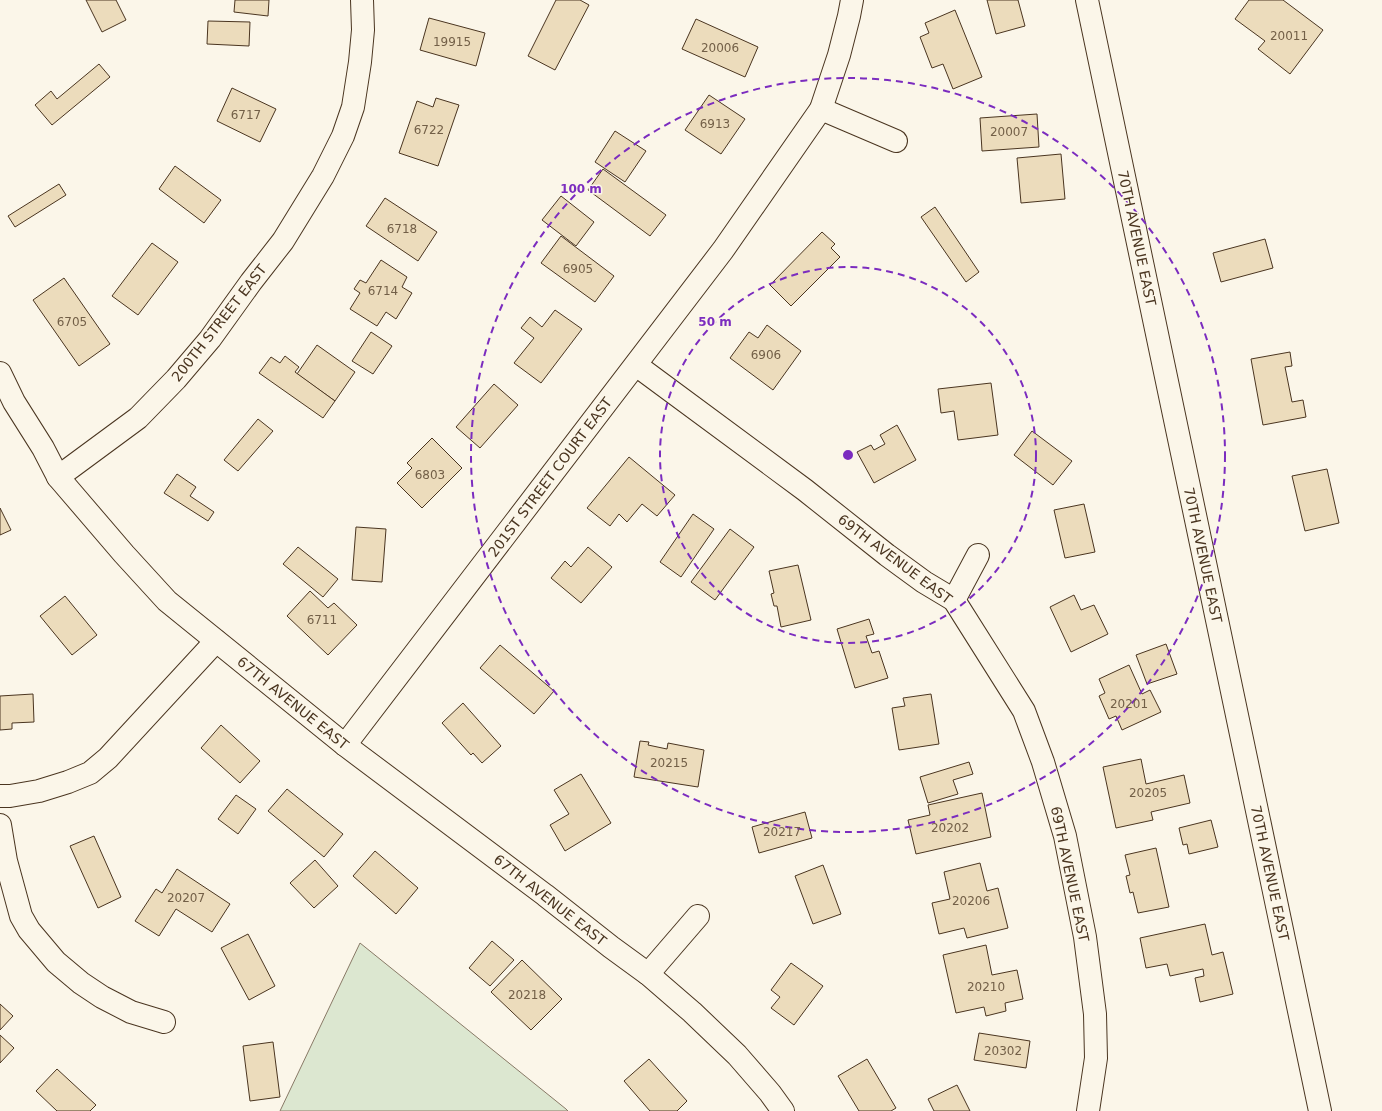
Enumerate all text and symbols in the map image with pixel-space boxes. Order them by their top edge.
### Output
house number: 20011 [1270,29,1308,43]
house number: 19915 [433,35,471,49]
house number: 20006 [701,41,739,55]
house number: 6717 [231,108,261,122]
house number: 6913 [700,117,730,131]
house number: 6722 [414,123,444,137]
house number: 20007 [990,125,1028,139]
street label: 70TH AVENUE EAST [1115,169,1159,308]
text: 100 m [560,182,602,196]
house number: 6718 [387,222,417,236]
street label: 200TH STREET EAST [168,261,270,385]
house number: 6905 [563,262,593,276]
house number: 6714 [368,284,398,298]
house number: 6705 [57,315,87,329]
text: 50 m [698,315,732,329]
house number: 6906 [751,348,781,362]
street label: 201ST STREET COURT EAST [485,394,615,560]
centre of rings [841,448,855,462]
house number: 6803 [415,468,445,482]
street label: 70TH AVENUE EAST [1181,486,1225,625]
street label: 69TH AVENUE EAST [835,511,955,607]
house number: 6711 [307,613,337,627]
street label: 67TH AVENUE EAST [234,653,352,753]
house number: 20201 [1110,697,1148,711]
house number: 20215 [650,756,688,770]
house number: 20205 [1129,786,1167,800]
street label: 70TH AVENUE EAST [1248,804,1292,943]
street label: 69TH AVENUE EAST [1048,805,1092,944]
house number: 20202 [931,821,969,835]
house number: 20217 [763,825,801,839]
street label: 67TH AVENUE EAST [491,851,610,949]
house number: 20207 [167,891,205,905]
house number: 20206 [952,894,990,908]
house number: 20210 [967,980,1005,994]
house number: 20218 [508,988,546,1002]
house number: 20302 [984,1044,1022,1058]

